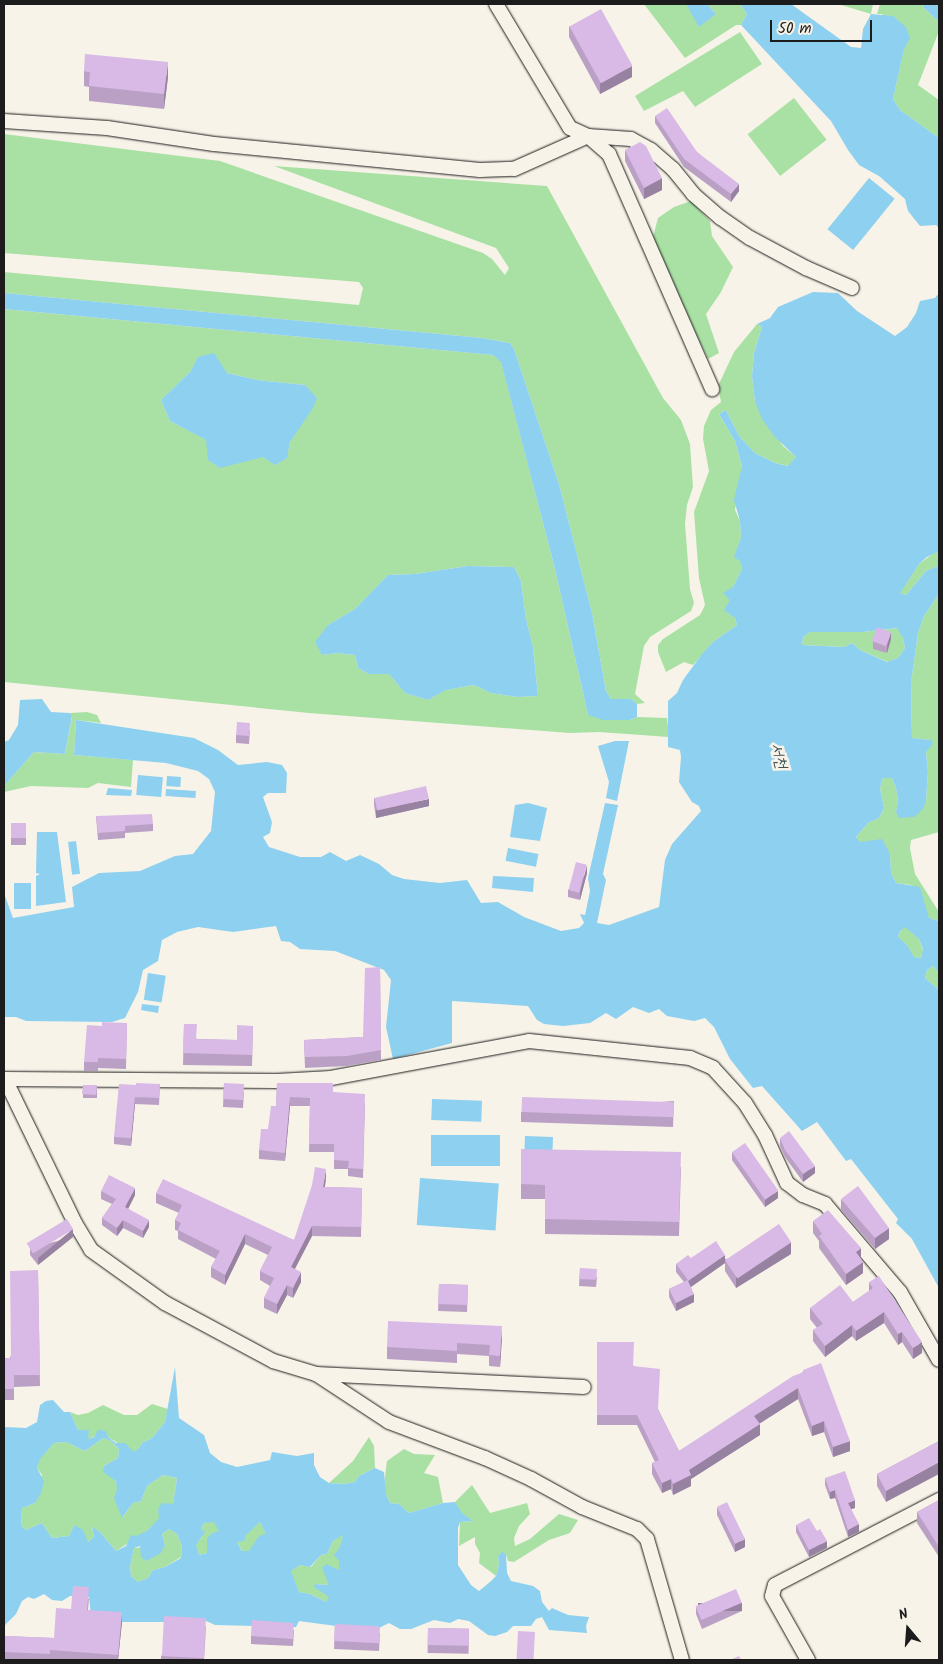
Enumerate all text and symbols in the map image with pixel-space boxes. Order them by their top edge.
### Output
scale bar [773,10,876,42]
text: 50 m [778,17,812,41]
water label: 서천 [766,741,790,771]
text: N [896,1603,911,1627]
north arrow [883,1604,933,1654]

